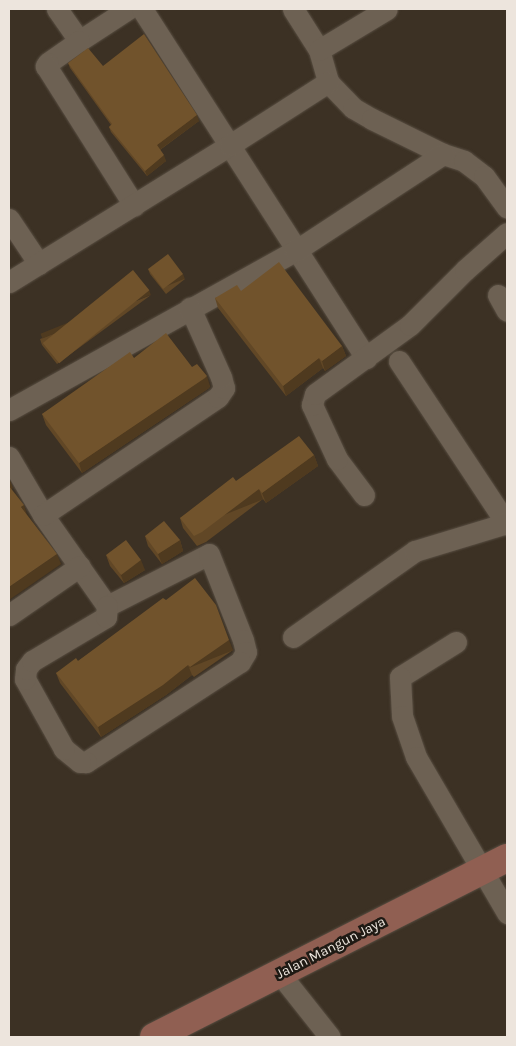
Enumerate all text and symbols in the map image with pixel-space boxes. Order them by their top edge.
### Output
street label: Jalan Mangun Jaya [274,913,388,983]

